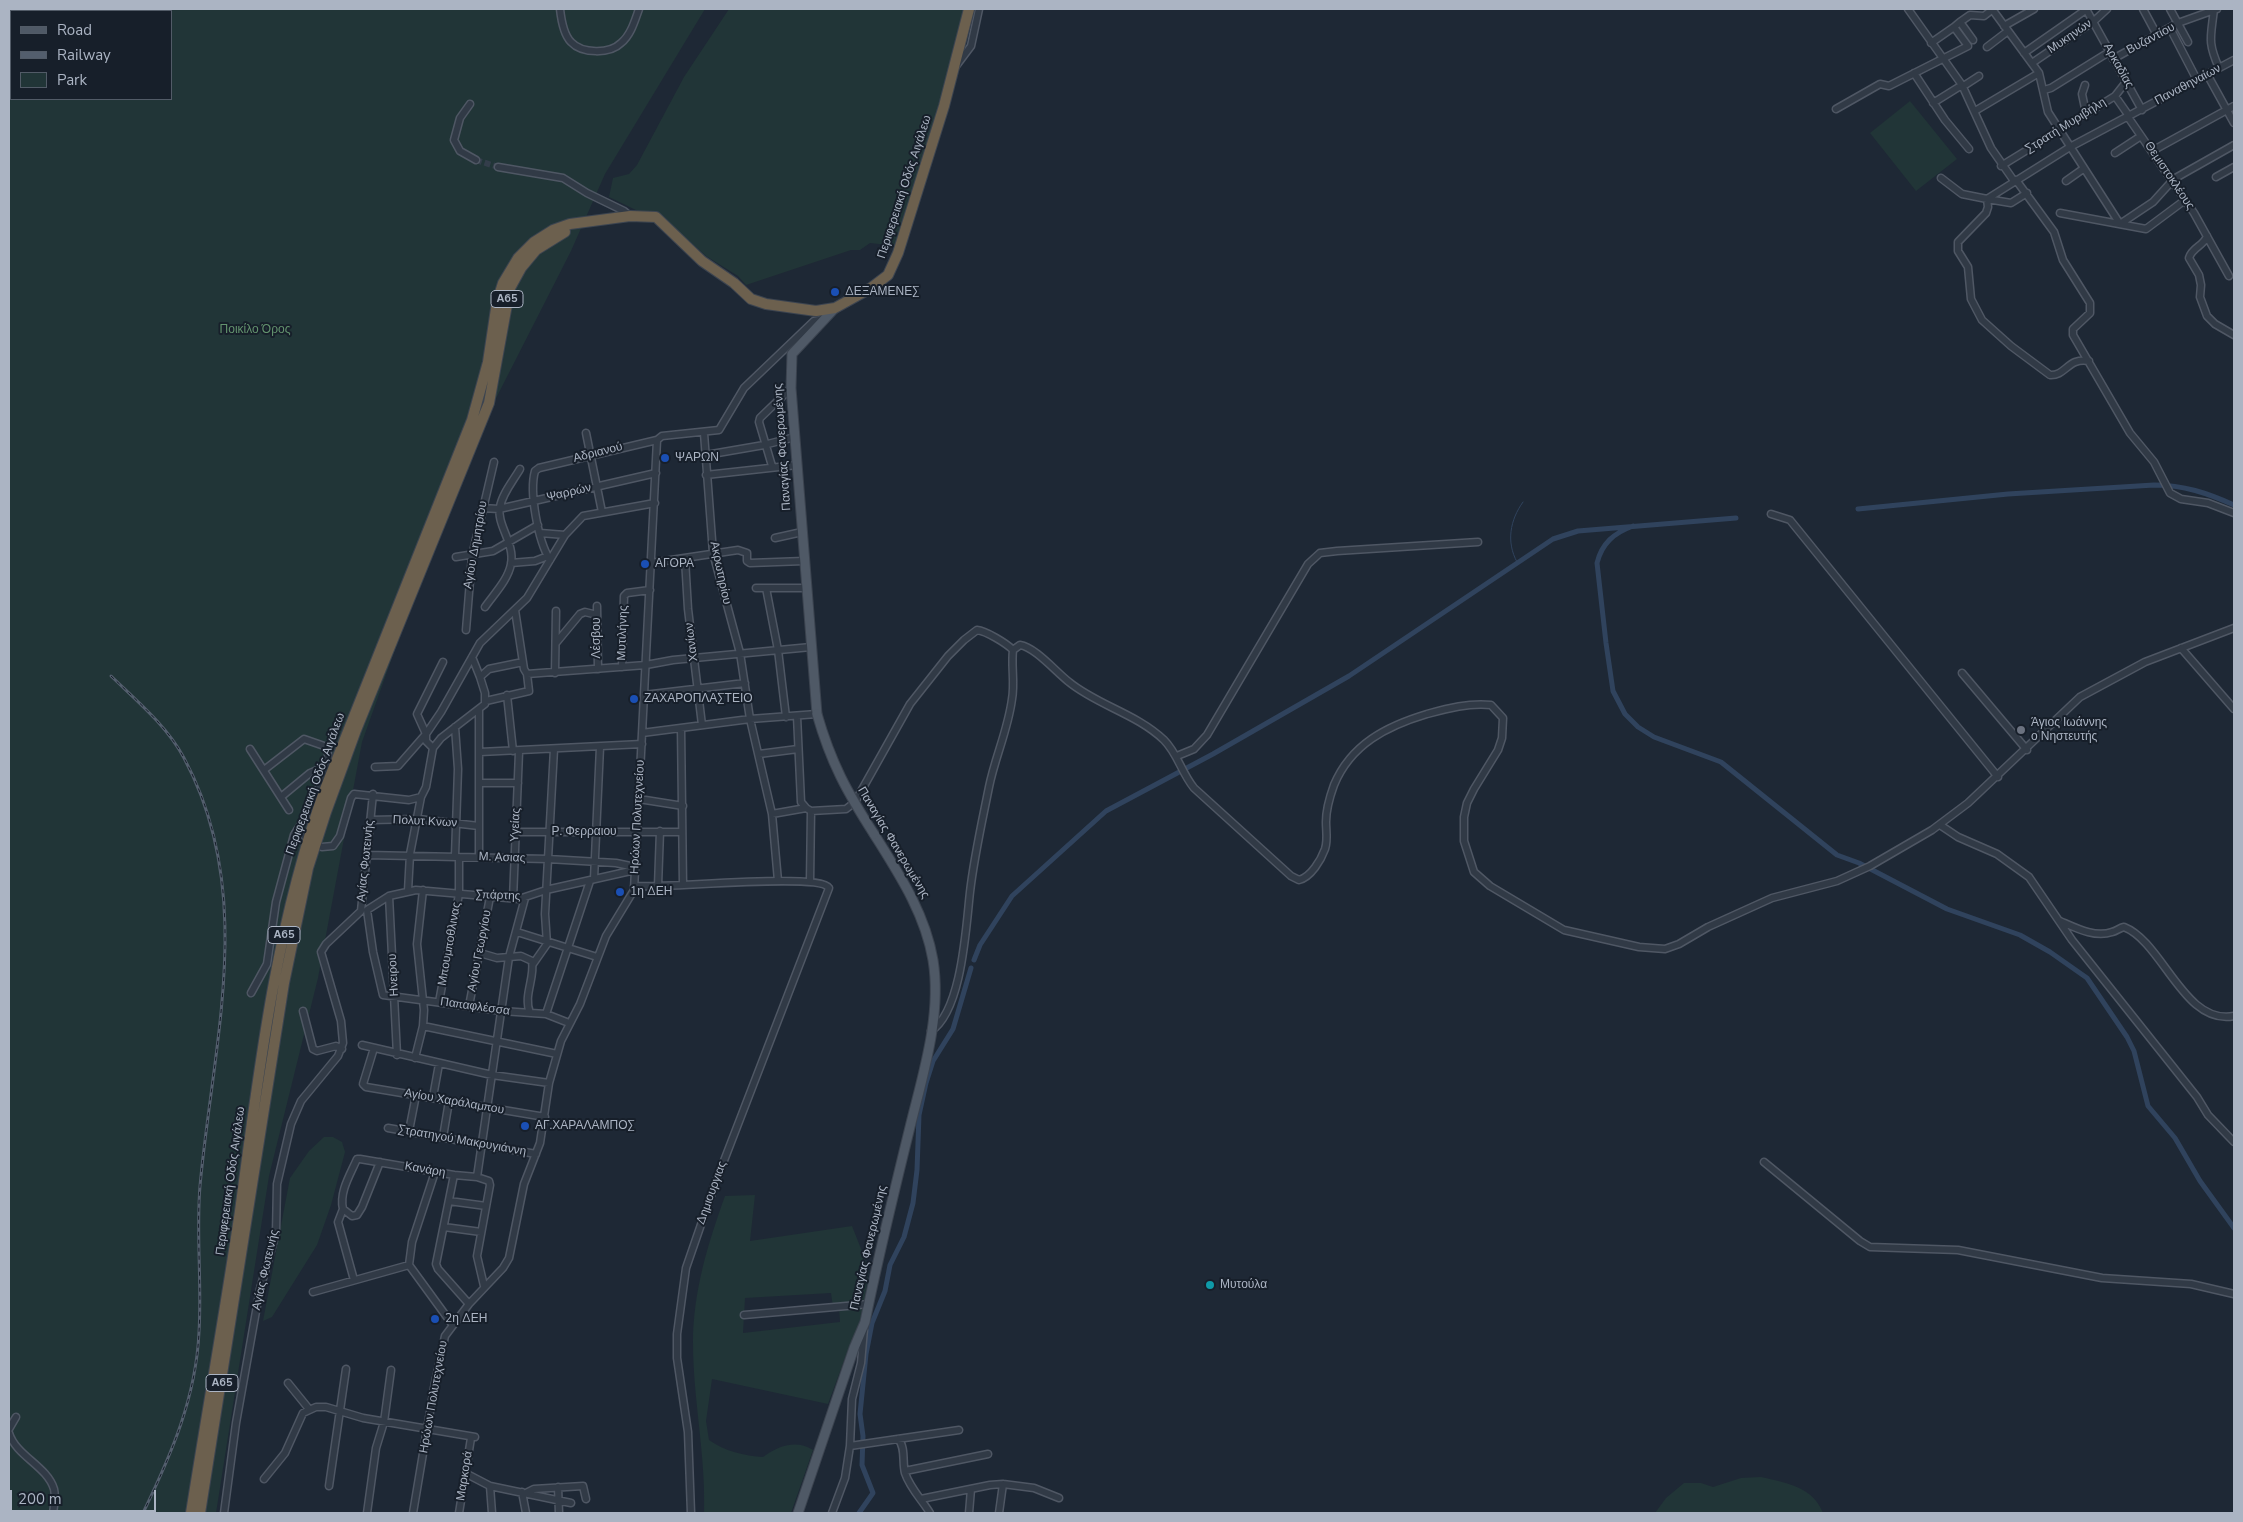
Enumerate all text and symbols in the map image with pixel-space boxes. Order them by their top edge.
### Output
legend [10,10,172,100]
street label: Μυκηνών [2045,17,2095,57]
text: Road [57,20,92,40]
street label: Βυζαντίου [2124,20,2178,58]
street label: Αρκαδίας [2100,41,2136,91]
text: Railway [57,45,111,65]
street label: Παναθηναίων [2152,62,2224,108]
text: Park [57,70,87,90]
street label: Στρατή Μυριβήλη [2023,95,2109,157]
street label: Περιφερειακή Οδός Αιγάλεω [875,113,935,261]
street label: Θεμιστοκλέους [2141,139,2197,213]
place label: ΔΕΞΑΜΕΝΕΣ [845,285,919,299]
marker: ΔΕΞΑΜΕΝΕΣ [829,286,841,298]
road number: Α65 [491,290,523,308]
park label: Ποικίλο Όρος [220,323,290,337]
street label: Παναγίας Φανερωμένης [771,383,795,511]
street label: Αδριανού [572,440,624,466]
place label: ΨΑΡΩΝ [675,451,719,465]
marker: ΨΑΡΩΝ [659,452,671,464]
street label: Ψαρρών [545,481,593,505]
street label: Αγίου Δημητρίου [461,500,491,590]
street label: Ακρωτηρίου [706,540,734,606]
place label: ΑΓΟΡΑ [655,557,694,571]
marker: ΑΓΟΡΑ [639,558,651,570]
street label: Μυτιλήνης [615,605,631,661]
street label: Λέσβου [590,618,604,658]
street label: Χανίων [682,622,702,662]
place label: ΖΑΧΑΡΟΠΛΑΣΤΕΙΟ [644,692,753,706]
marker: ΖΑΧΑΡΟΠΛΑΣΤΕΙΟ [628,693,640,705]
street label: Περιφερειακή Οδός Αιγάλεω [284,711,348,857]
place label: Άγιος Ιωάννης ο Νηστευτής [2031,716,2107,744]
marker: Άγιος Ιωάννης ο Νηστευτής [2015,724,2027,736]
street label: Ηρώων Πολυτεχνείου [628,760,648,874]
street label: Παναγίας Φανερωμένης [854,785,932,901]
street label: Υγείας [508,808,524,842]
street label: Πολυτ Κνων [392,813,458,831]
street label: Αγίας Φωτεινής [355,819,377,903]
street label: Ρ. Φερραιου [551,825,617,839]
street label: Μ. Ασιας [478,850,526,866]
place label: 1η ΔΕΗ [630,885,672,899]
marker: 1η ΔΕΗ [614,886,626,898]
street label: Σπάρτης [475,888,521,904]
street label: Μπουμποθλινας [436,901,464,987]
street label: Αγίου Γεωργίου [465,909,495,993]
road number: Α65 [268,926,300,944]
street label: Ηνειρου [386,953,402,997]
street label: Παπαφλέσσα [439,995,511,1019]
street label: Αγίου Χαράλαμπου [403,1086,505,1118]
street label: Περιφερειακή Οδός Αιγάλεω [213,1106,249,1256]
place label: ΑΓ.ΧΑΡΑΛΑΜΠΟΣ [535,1119,635,1133]
marker: ΑΓ.ΧΑΡΑΛΑΜΠΟΣ [519,1120,531,1132]
street label: Στρατηγού Μακρυγιάννη [397,1123,527,1159]
street label: Κανάρη [403,1159,447,1181]
street label: Δημιουργιας [694,1159,730,1227]
street label: Παναγίας Φανερωμένης [848,1184,890,1312]
street label: Αγίας Φωτεινής [250,1228,282,1312]
place label: Μυτούλα [1220,1278,1267,1292]
marker: Μυτούλα [1204,1279,1216,1291]
place label: 2η ΔΕΗ [445,1312,487,1326]
marker: 2η ΔΕΗ [429,1313,441,1325]
street label: Ηρώων Πολυτεχνείου [417,1339,451,1455]
road number: Α65 [206,1375,238,1392]
street label: Μαρκορά [454,1450,476,1502]
scale bar [12,1480,159,1512]
text: 200 m [18,1489,62,1509]

